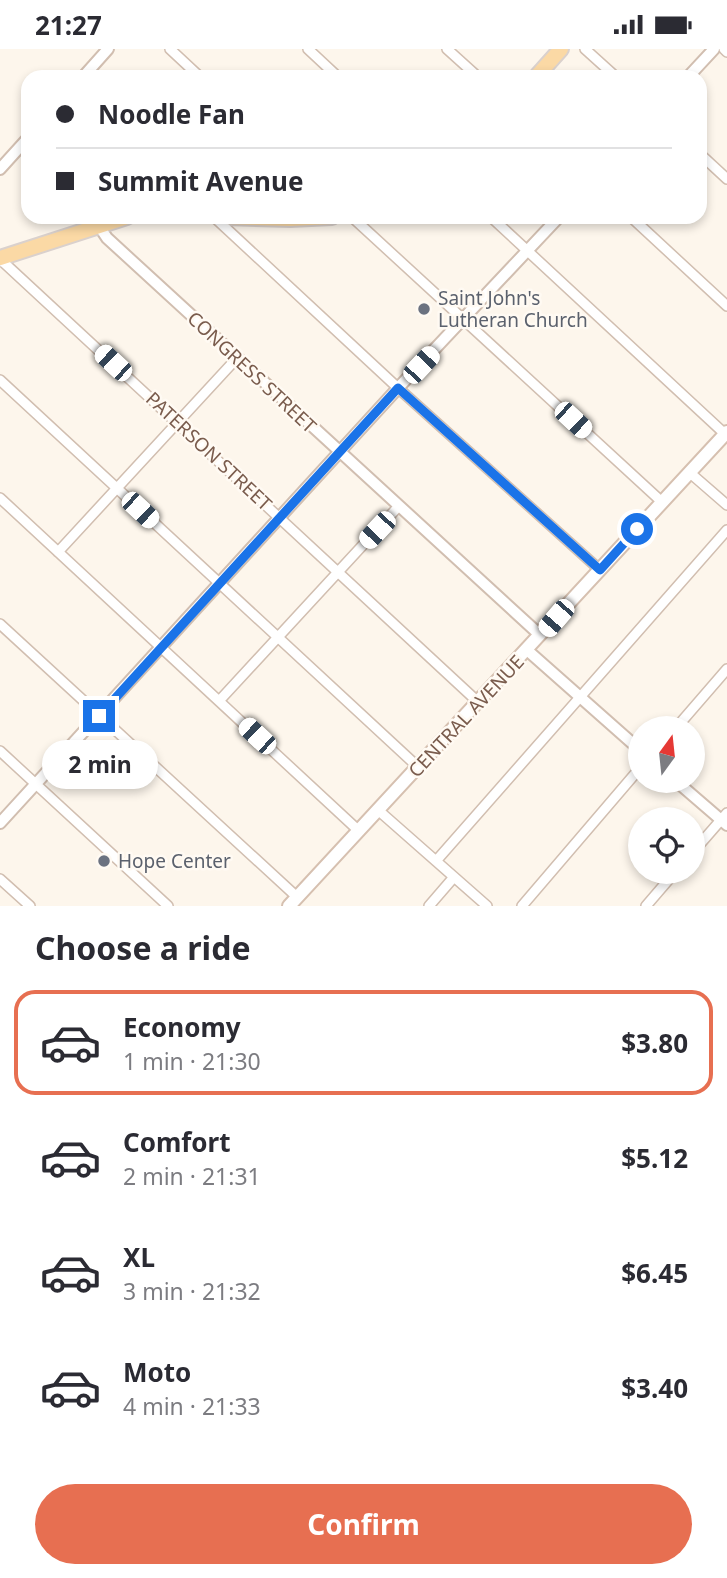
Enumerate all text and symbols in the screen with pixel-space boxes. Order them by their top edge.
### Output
text: 21:27 [35,7,102,43]
text: Noodle Fan [98,96,245,132]
text: Summit Avenue [98,163,303,199]
place label: Saint John's Lutheran Church [438,285,588,333]
marker: Saint John's Lutheran Church [416,301,432,317]
street label: CONGRESS STREET [182,305,322,439]
car [91,341,136,385]
car [399,342,444,388]
street label: PATERSON STREET [140,386,278,517]
car [551,398,596,442]
car [118,488,163,532]
car [355,507,400,553]
route start [621,513,653,545]
car [535,595,578,641]
street label: CENTRAL AVENUE [402,649,530,783]
route end [83,700,115,732]
car [235,714,280,758]
north arrow [628,716,705,793]
map controls [628,716,705,884]
callout: 2 min [41,741,157,789]
text: 2 min [68,748,132,780]
button: locate [628,807,705,884]
place label: Hope Center [118,848,231,874]
marker: Hope Center [96,853,112,869]
text: Choose a ride [35,926,251,969]
text: Economy [123,1009,241,1045]
icon: car [39,1011,102,1074]
text: $3.80 [621,1025,688,1061]
text: 1 min · 21:30 [123,1045,261,1077]
text: Comfort [123,1124,231,1160]
icon: car [39,1126,102,1189]
text: $5.12 [621,1140,688,1176]
text: 2 min · 21:31 [123,1160,261,1192]
text: XL [123,1239,155,1275]
icon: car [39,1241,102,1304]
text: $6.45 [621,1255,688,1291]
text: 3 min · 21:32 [123,1275,261,1307]
text: Moto [123,1354,191,1390]
icon: car [39,1356,102,1419]
text: $3.40 [621,1370,688,1406]
text: 4 min · 21:33 [123,1390,261,1422]
button: Confirm [35,1484,692,1564]

